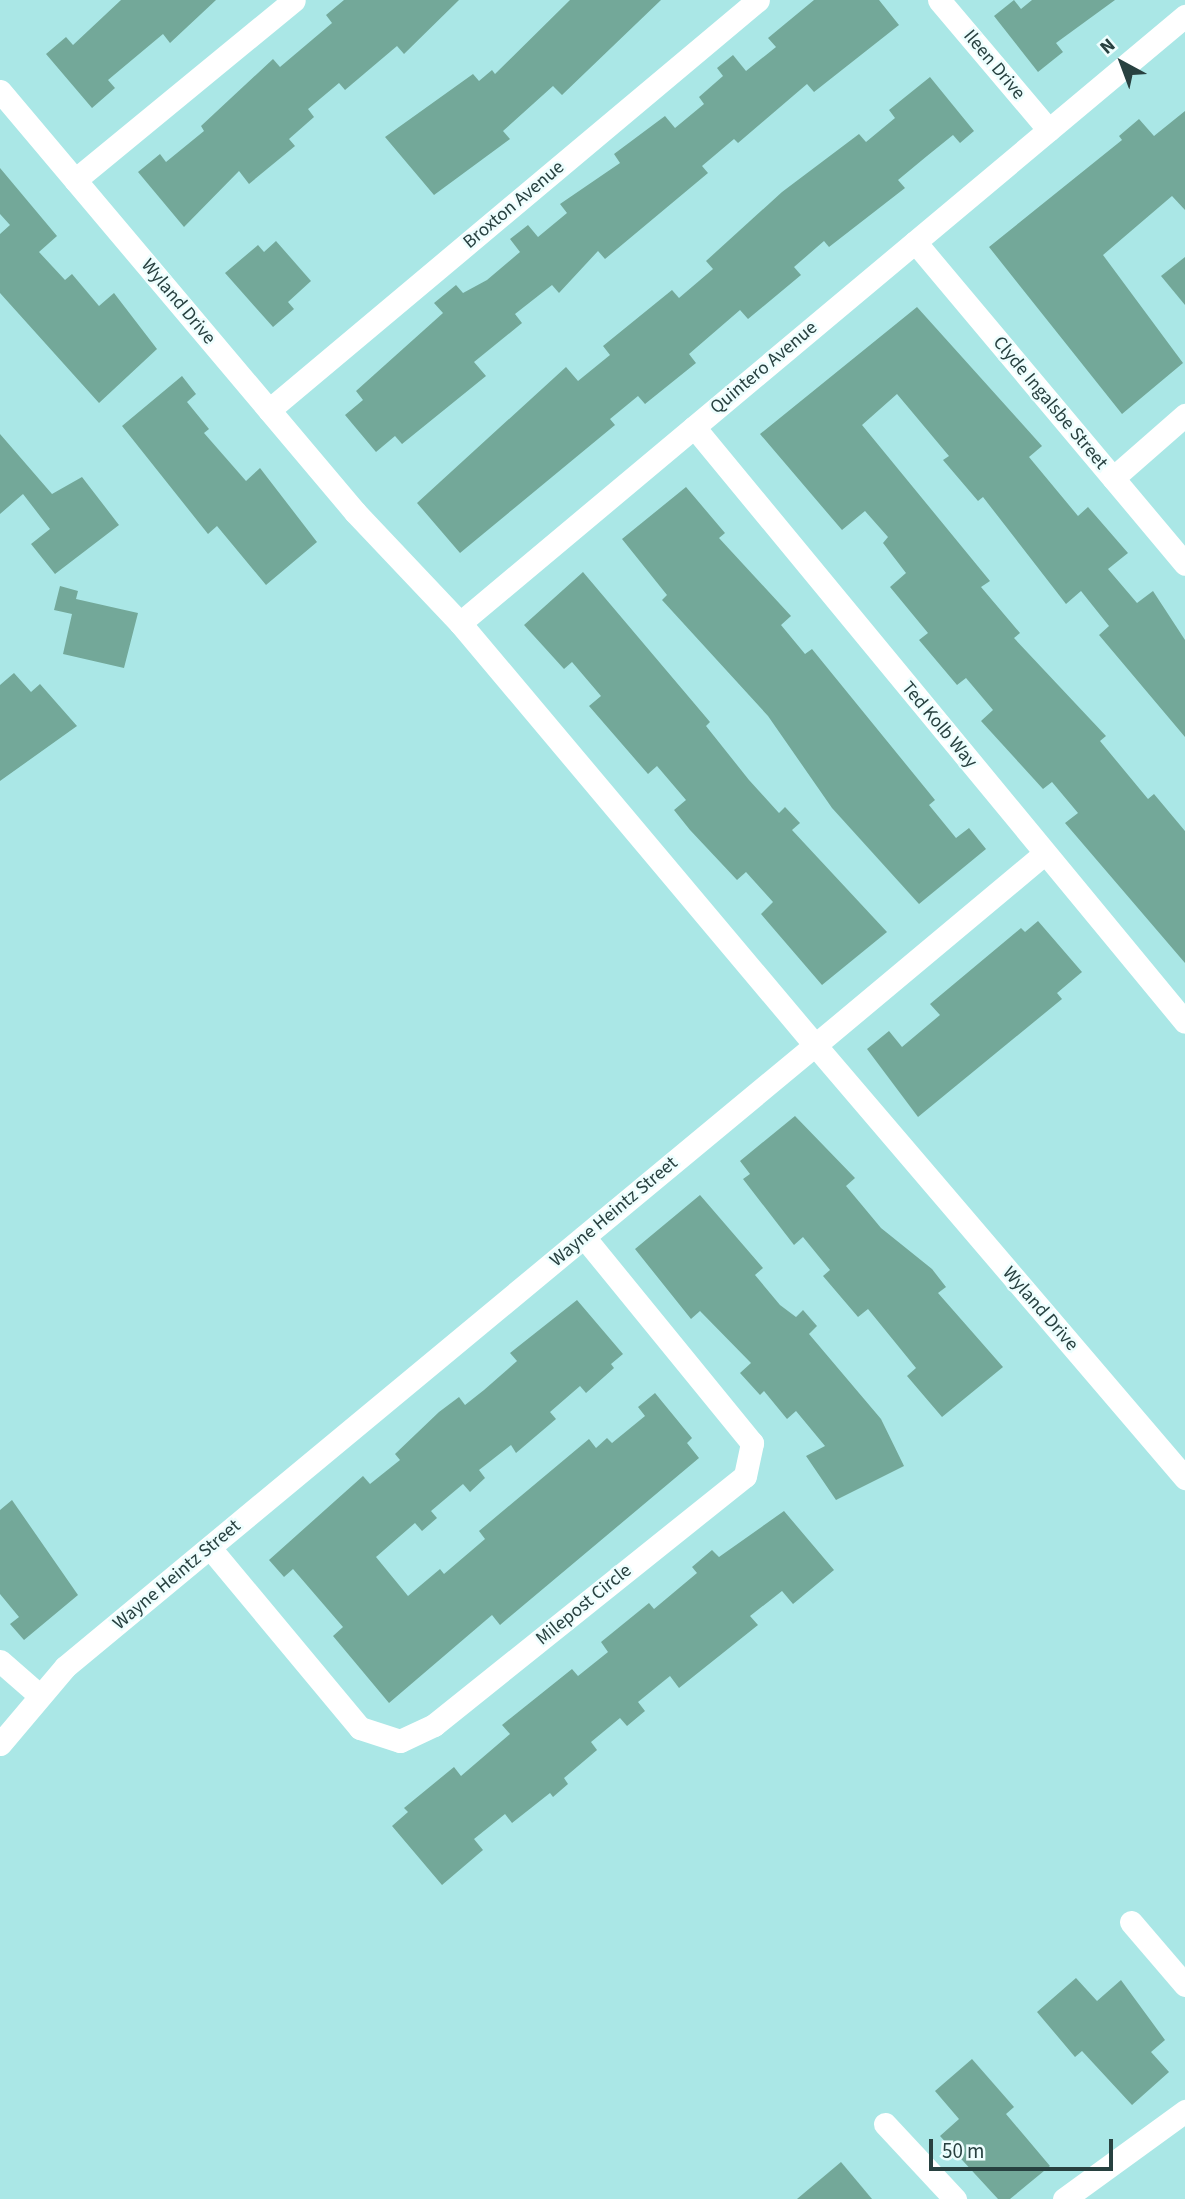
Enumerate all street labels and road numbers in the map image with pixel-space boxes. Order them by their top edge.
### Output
street label: Ileen Drive [958,25,1030,105]
street label: Broxton Avenue [459,156,569,254]
street label: Wyland Drive [136,255,220,349]
street label: Quintero Avenue [706,317,822,419]
street label: Clyde Ingalsbe Street [988,332,1112,474]
street label: Ted Kolb Way [896,677,982,773]
street label: Wayne Heintz Street [546,1152,682,1272]
street label: Wyland Drive [997,1262,1083,1356]
street label: Wayne Heintz Street [109,1515,245,1635]
street label: Milepost Circle [532,1560,636,1650]

